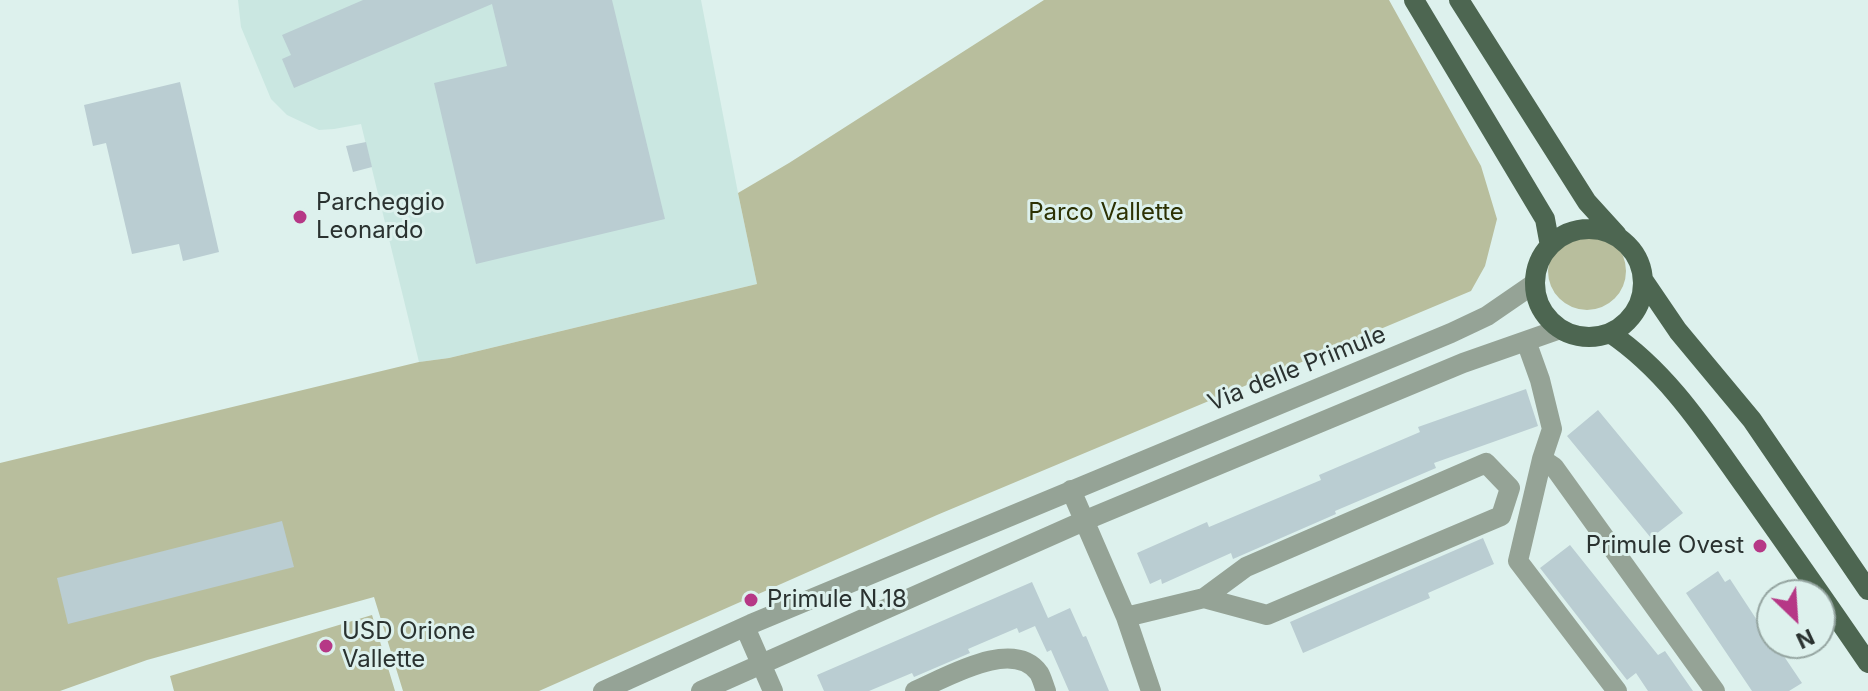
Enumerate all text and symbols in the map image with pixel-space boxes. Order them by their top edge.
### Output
place label: Parcheggio Leonardo [316,189,445,245]
park label: Parco Vallette [1028,199,1184,227]
marker: Parcheggio Leonardo [291,208,309,226]
street label: Via delle Primule [1204,320,1390,418]
place label: Primule Ovest [1586,532,1744,560]
marker: Primule Ovest [1751,537,1769,555]
north arrow [1756,579,1836,659]
place label: Primule N.18 [767,586,907,614]
marker: Primule N.18 [742,591,760,609]
place label: USD Orione Vallette [342,618,475,674]
text: N [1792,624,1818,654]
marker: USD Orione Vallette [317,637,335,655]

